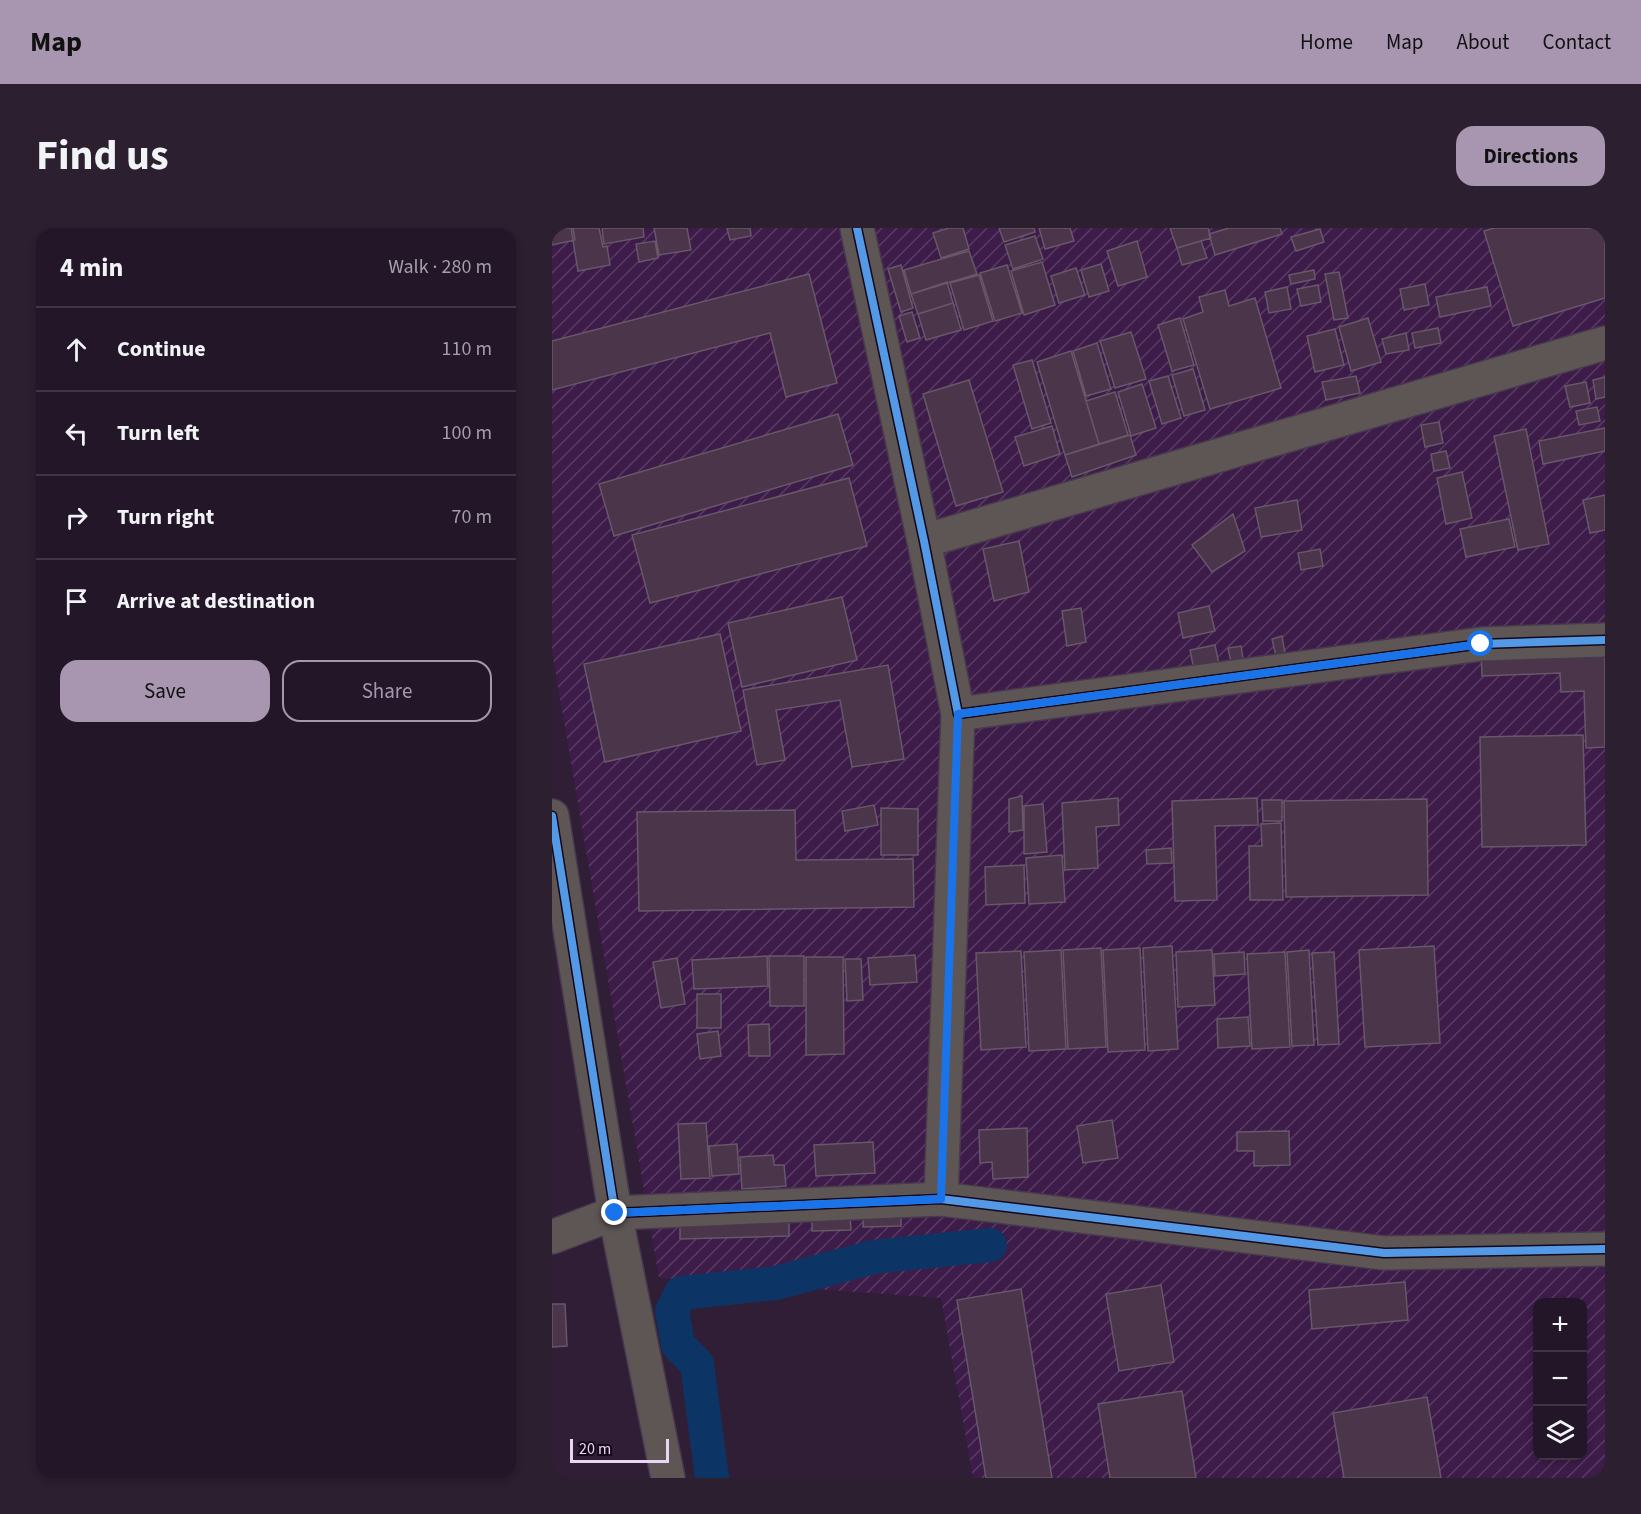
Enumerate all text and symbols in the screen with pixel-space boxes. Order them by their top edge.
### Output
text: Map [30,22,82,62]
text: Home [1300,27,1353,57]
text: Map [1386,27,1424,57]
text: About [1457,27,1509,57]
text: Contact [1542,27,1611,57]
text: Find us [36,126,169,186]
button: Directions [1456,126,1605,186]
text: 4 min [60,249,123,286]
text: Walk · 280 m [388,253,492,281]
icon: ahead [60,333,93,366]
text: Continue [117,333,206,365]
text: 110 m [442,335,492,363]
icon: left [60,417,93,450]
text: Turn left [117,417,199,449]
text: 100 m [442,419,492,447]
icon: right [60,501,93,534]
text: Turn right [117,501,214,533]
text: 70 m [452,503,492,531]
icon: arrive [60,585,93,618]
text: Arrive at destination [117,585,315,617]
route start [1467,630,1493,656]
button: Save [60,660,270,722]
button: Share [282,660,492,722]
route end [601,1199,627,1225]
map controls [1533,1298,1587,1460]
button: + [1533,1298,1587,1352]
button: − [1533,1352,1587,1406]
button: layers [1533,1406,1587,1460]
scale bar [570,1436,669,1464]
text: 20 m [579,1438,611,1460]

